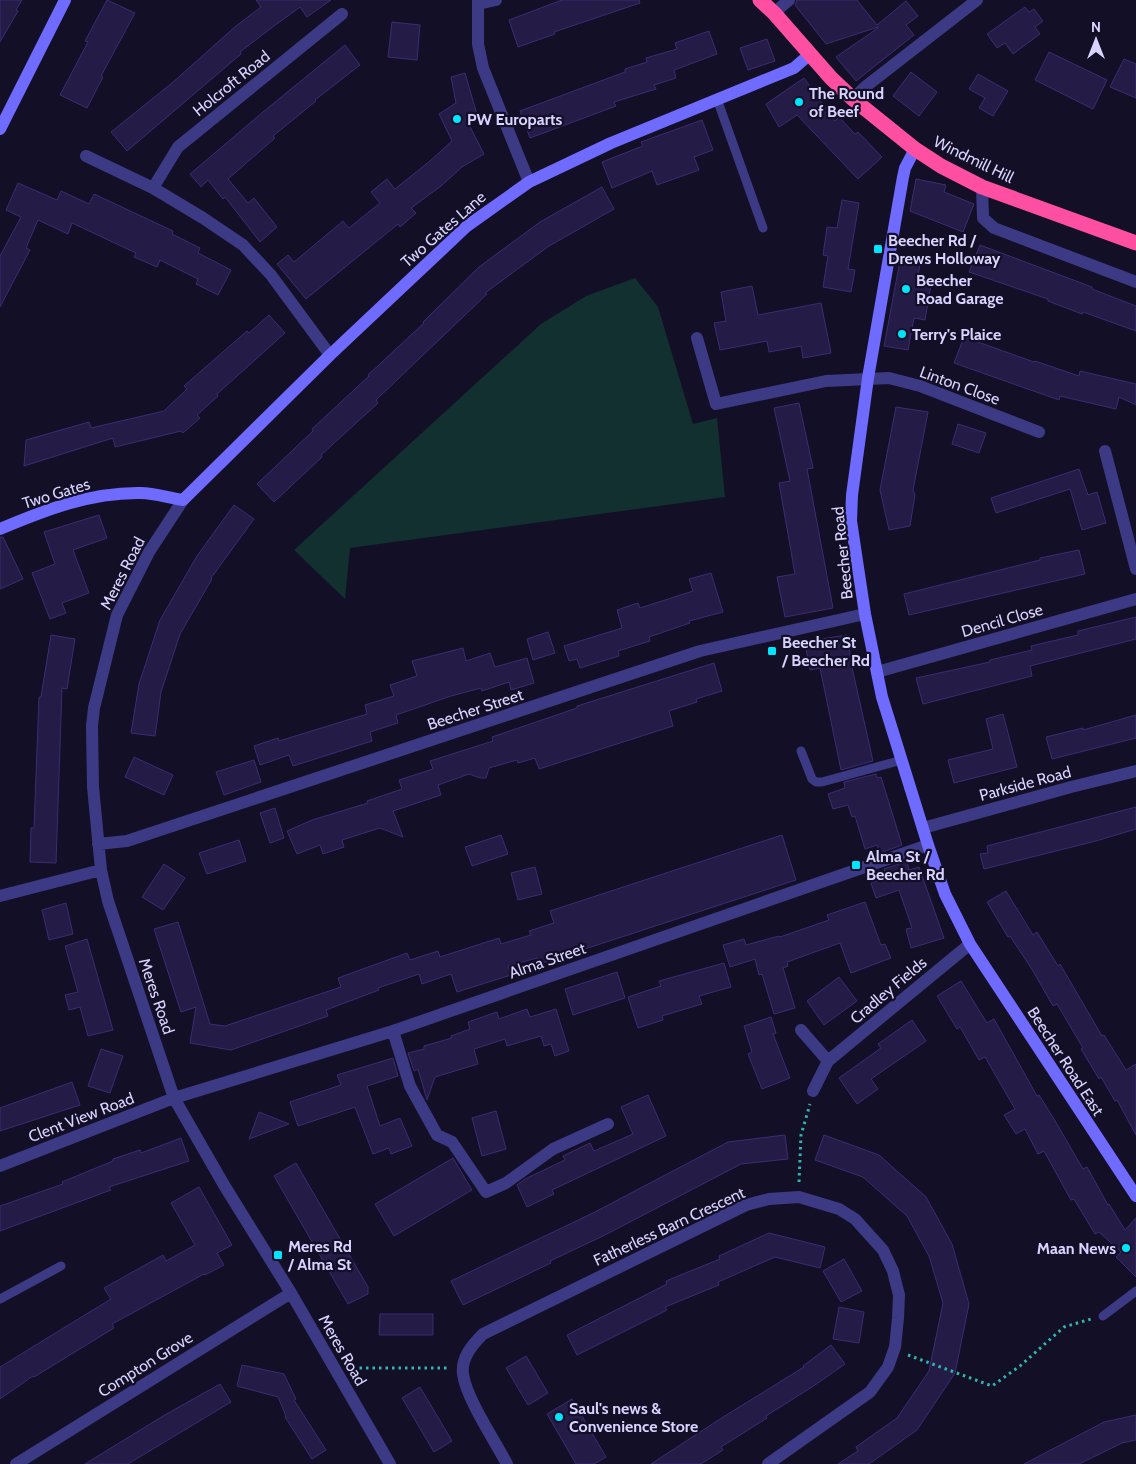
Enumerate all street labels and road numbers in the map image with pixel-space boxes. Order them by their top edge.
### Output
street label: Holcroft Road [189,47,274,120]
street label: Windmill Hill [931,132,1017,187]
street label: Two Gates Lane [397,187,490,271]
street label: Linton Close [917,362,1003,409]
street label: Two Gates [20,474,93,513]
street label: Beecher Road [828,505,857,600]
street label: Meres Road [96,534,149,613]
street label: Dencil Close [959,600,1045,641]
street label: Beecher Street [425,685,526,734]
street label: Parkside Road [977,762,1073,805]
street label: Alma Street [506,938,589,982]
street label: Cradley Fields [846,953,931,1028]
street label: Meres Road [135,956,178,1037]
street label: Beecher Road East [1023,1003,1108,1120]
street label: Clent View Road [26,1089,137,1146]
street label: Fatherless Barn Crescent [591,1183,748,1270]
street label: Meres Road [315,1311,371,1389]
street label: Compton Grove [94,1328,196,1401]

